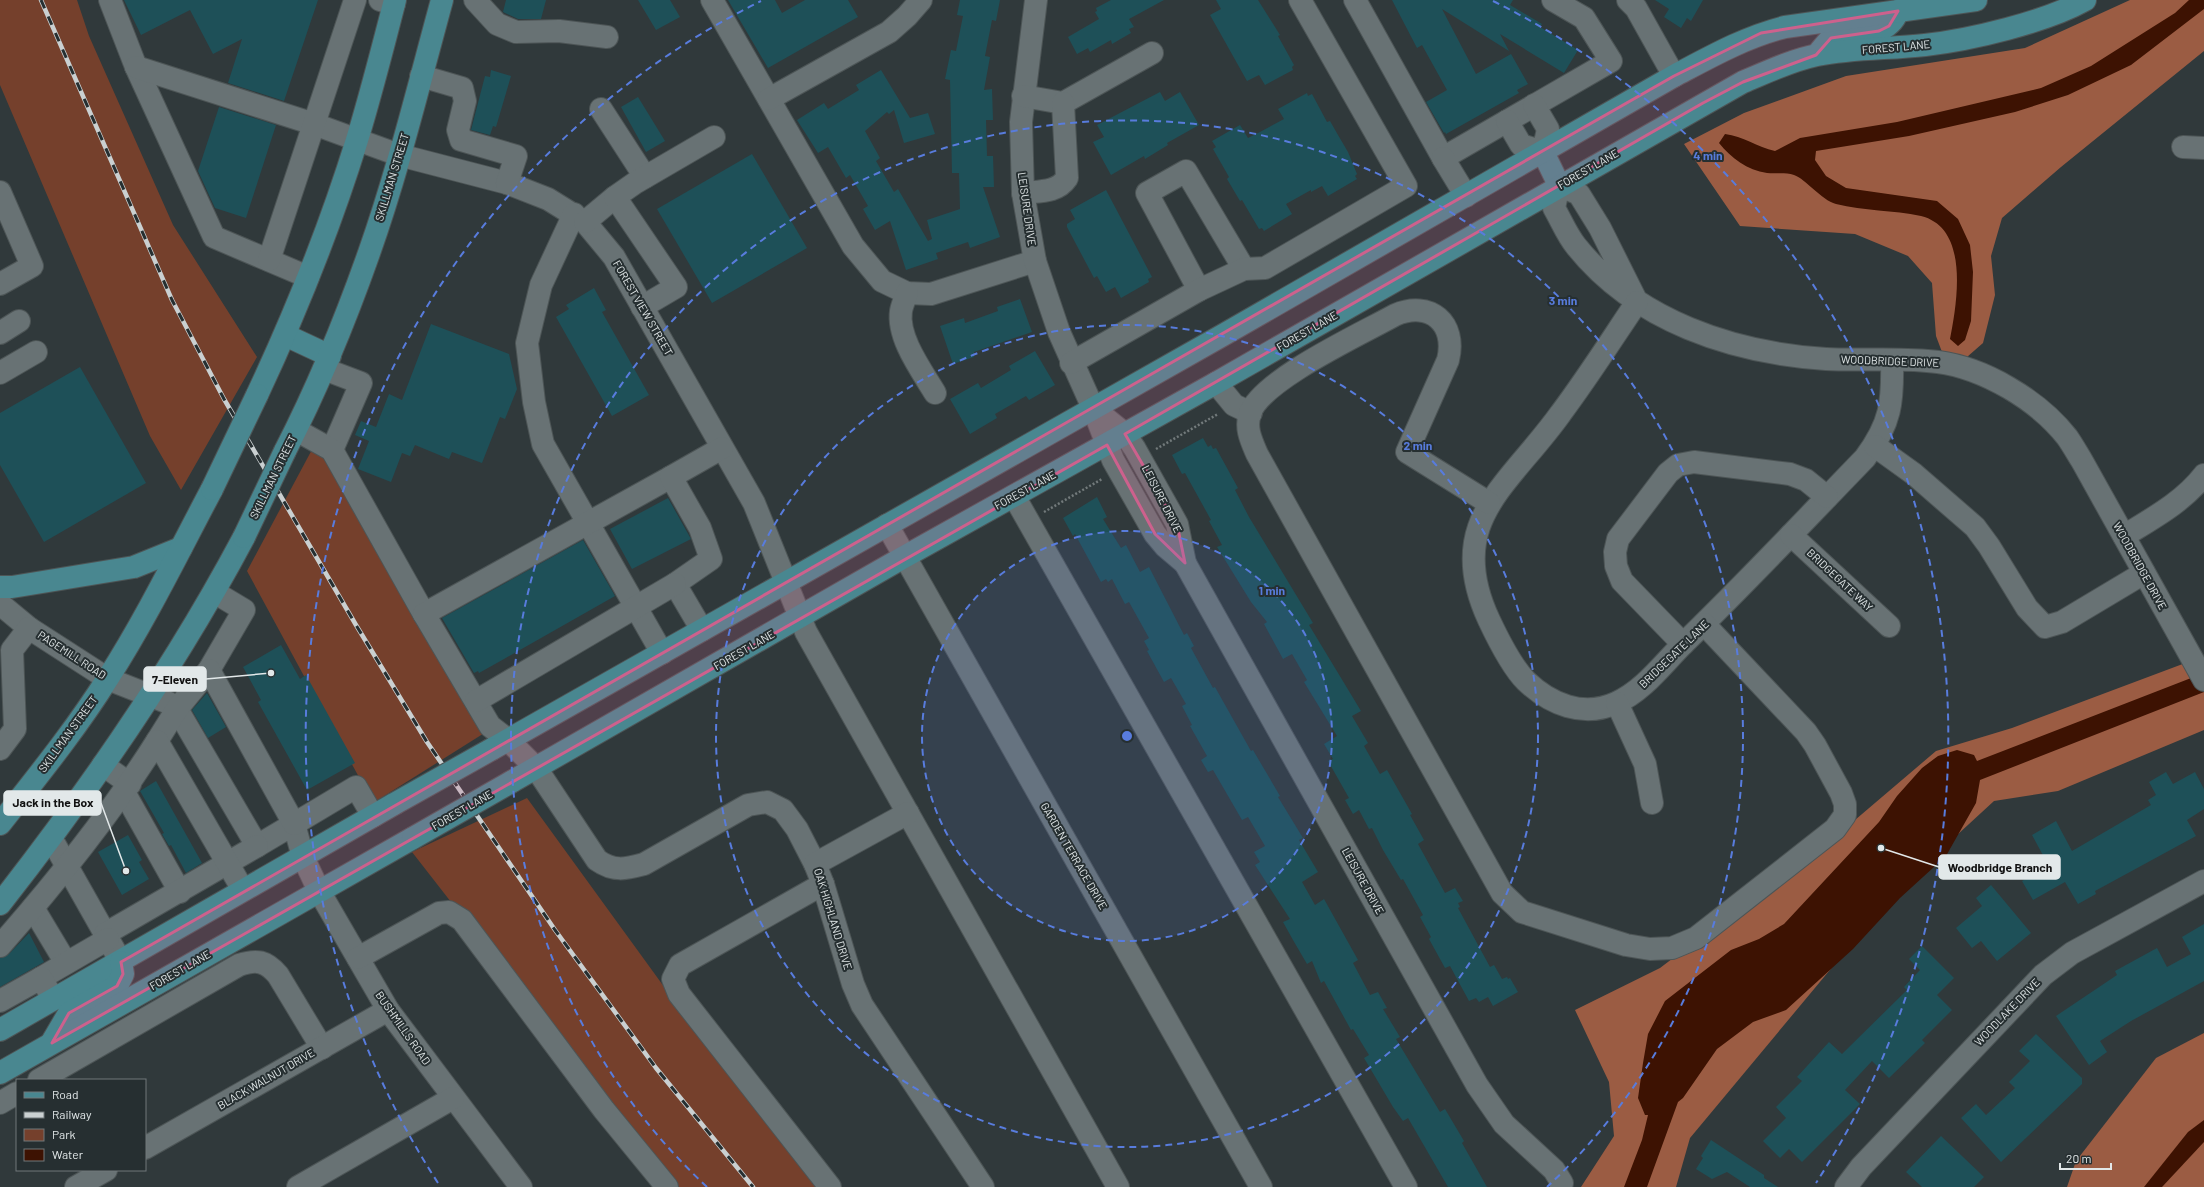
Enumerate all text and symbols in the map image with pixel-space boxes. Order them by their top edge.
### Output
street label: FOREST LANE [1861,37,1931,56]
street label: SKILLMAN STREET [372,131,411,222]
street label: FOREST LANE [1555,146,1621,191]
text: 4 min [1693,148,1723,162]
street label: LEISURE DRIVE [1016,171,1039,247]
street label: FOREST VIEW STREET [611,258,676,358]
text: 3 min [1549,293,1577,307]
street label: FOREST LANE [1274,308,1340,353]
street label: WOODBRIDGE DRIVE [1841,352,1940,369]
street label: SKILLMAN STREET [247,433,298,521]
text: 2 min [1404,438,1432,452]
street label: LEISURE DRIVE [1140,463,1185,535]
street label: FOREST LANE [992,467,1058,512]
street label: WOODBRIDGE DRIVE [2111,520,2170,612]
street label: BRIDGEGATE WAY [1805,546,1876,613]
text: 1 min [1259,583,1285,597]
street label: BRIDGEGATE LANE [1636,617,1711,690]
street label: FOREST LANE [711,627,777,672]
street label: PAGEMILL ROAD [36,628,109,682]
callout: 7-Eleven [144,667,206,691]
text: 7-Eleven [152,672,198,686]
street label: SKILLMAN STREET [35,693,100,775]
centre of rings [1120,729,1134,743]
street label: FOREST LANE [429,787,495,832]
callout: Jack in the Box [4,791,101,815]
text: Jack in the Box [13,795,94,809]
street label: GARDEN TERRACE DRIVE [1038,800,1111,912]
street label: LEISURE DRIVE [1340,845,1387,917]
callout: Woodbridge Branch [1939,855,2060,879]
text: Woodbridge Branch [1948,860,2052,874]
street label: OAK HIGHLAND DRIVE [812,867,855,971]
street label: FOREST LANE [147,947,213,992]
street label: WOODLAKE DRIVE [1971,975,2042,1048]
street label: BUSHMILLS ROAD [373,989,434,1067]
street label: BLACK WALNUT DRIVE [215,1045,317,1112]
legend [16,1079,146,1171]
text: Road [52,1087,79,1101]
text: Railway [52,1107,92,1121]
text: Park [52,1127,76,1141]
scale bar [2060,1145,2111,1171]
text: Water [52,1147,84,1161]
text: 20 m [2066,1151,2092,1165]

